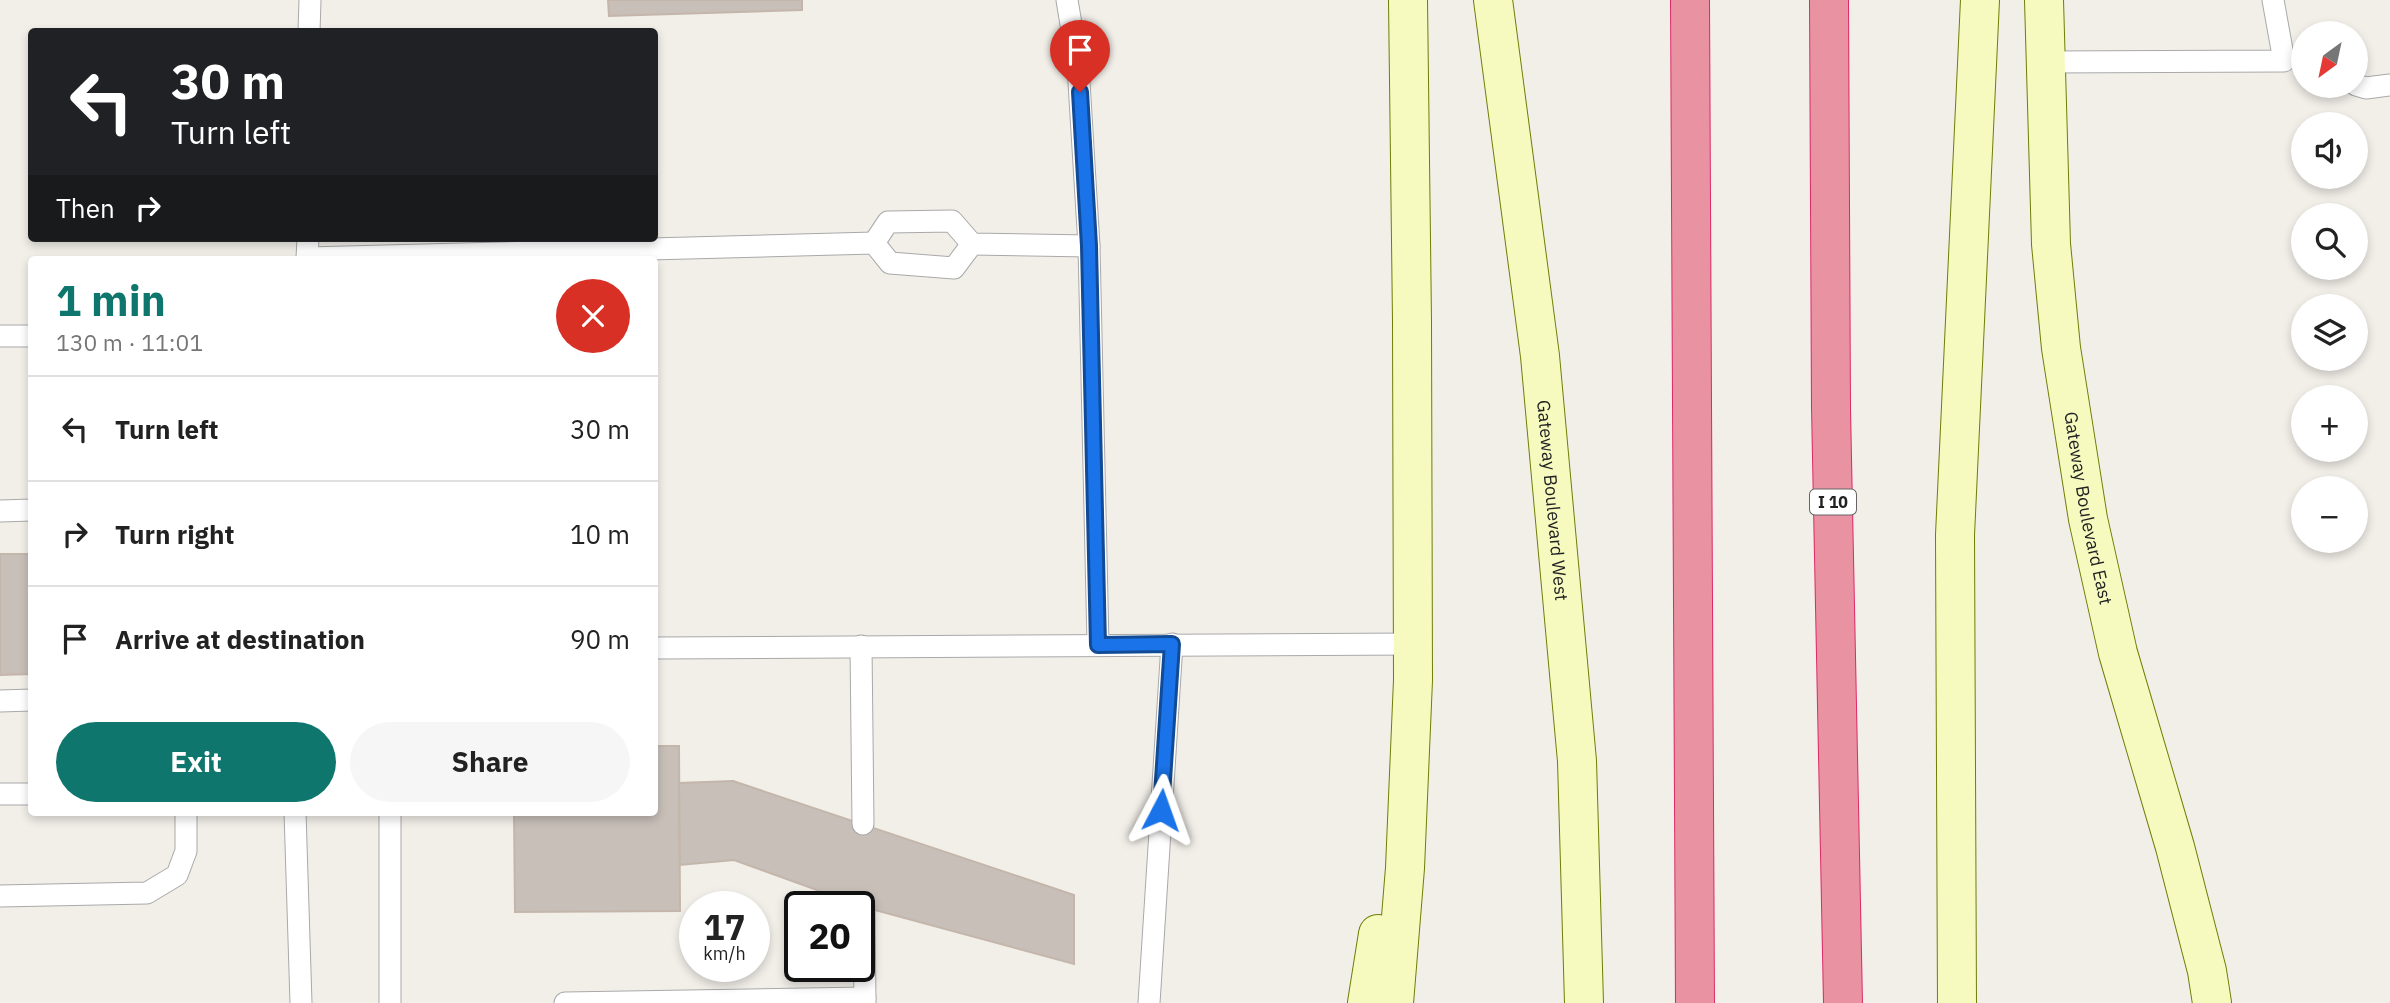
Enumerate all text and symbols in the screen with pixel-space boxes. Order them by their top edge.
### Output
pin [1050,20,1110,92]
north arrow [2291,21,2368,98]
map controls [2291,21,2368,553]
icon: arrive [1061,31,1099,69]
text: 30 m [171,49,285,112]
icon: left [56,56,147,147]
text: Turn left [171,111,291,153]
button: sound [2291,112,2368,189]
icon: right [129,189,167,227]
text: Then [56,191,115,225]
button: search [2291,203,2368,280]
text: 1 min [56,273,166,328]
button: close [556,279,630,353]
button: layers [2291,294,2368,371]
text: 130 m · 11:01 [56,327,203,357]
button: + [2291,385,2368,462]
street label: Gateway Boulevard West [1533,399,1574,602]
icon: left [56,410,94,448]
street label: Gateway Boulevard East [2060,410,2118,607]
text: Turn left [115,412,218,446]
text: 30 m [570,412,630,446]
button: − [2291,476,2368,553]
road number: I 10 [1810,489,1856,514]
icon: right [56,515,94,553]
text: Turn right [115,517,234,551]
text: 10 m [570,517,630,551]
icon: arrive [56,620,94,658]
text: Arrive at destination [115,622,365,656]
text: 90 m [570,622,630,656]
button: Exit [56,722,336,802]
button: Share [350,722,630,802]
position arrow [1124,773,1198,847]
speed limit sign: 20 [784,891,875,982]
text: 17 [703,904,746,950]
text: km/h [703,942,746,965]

